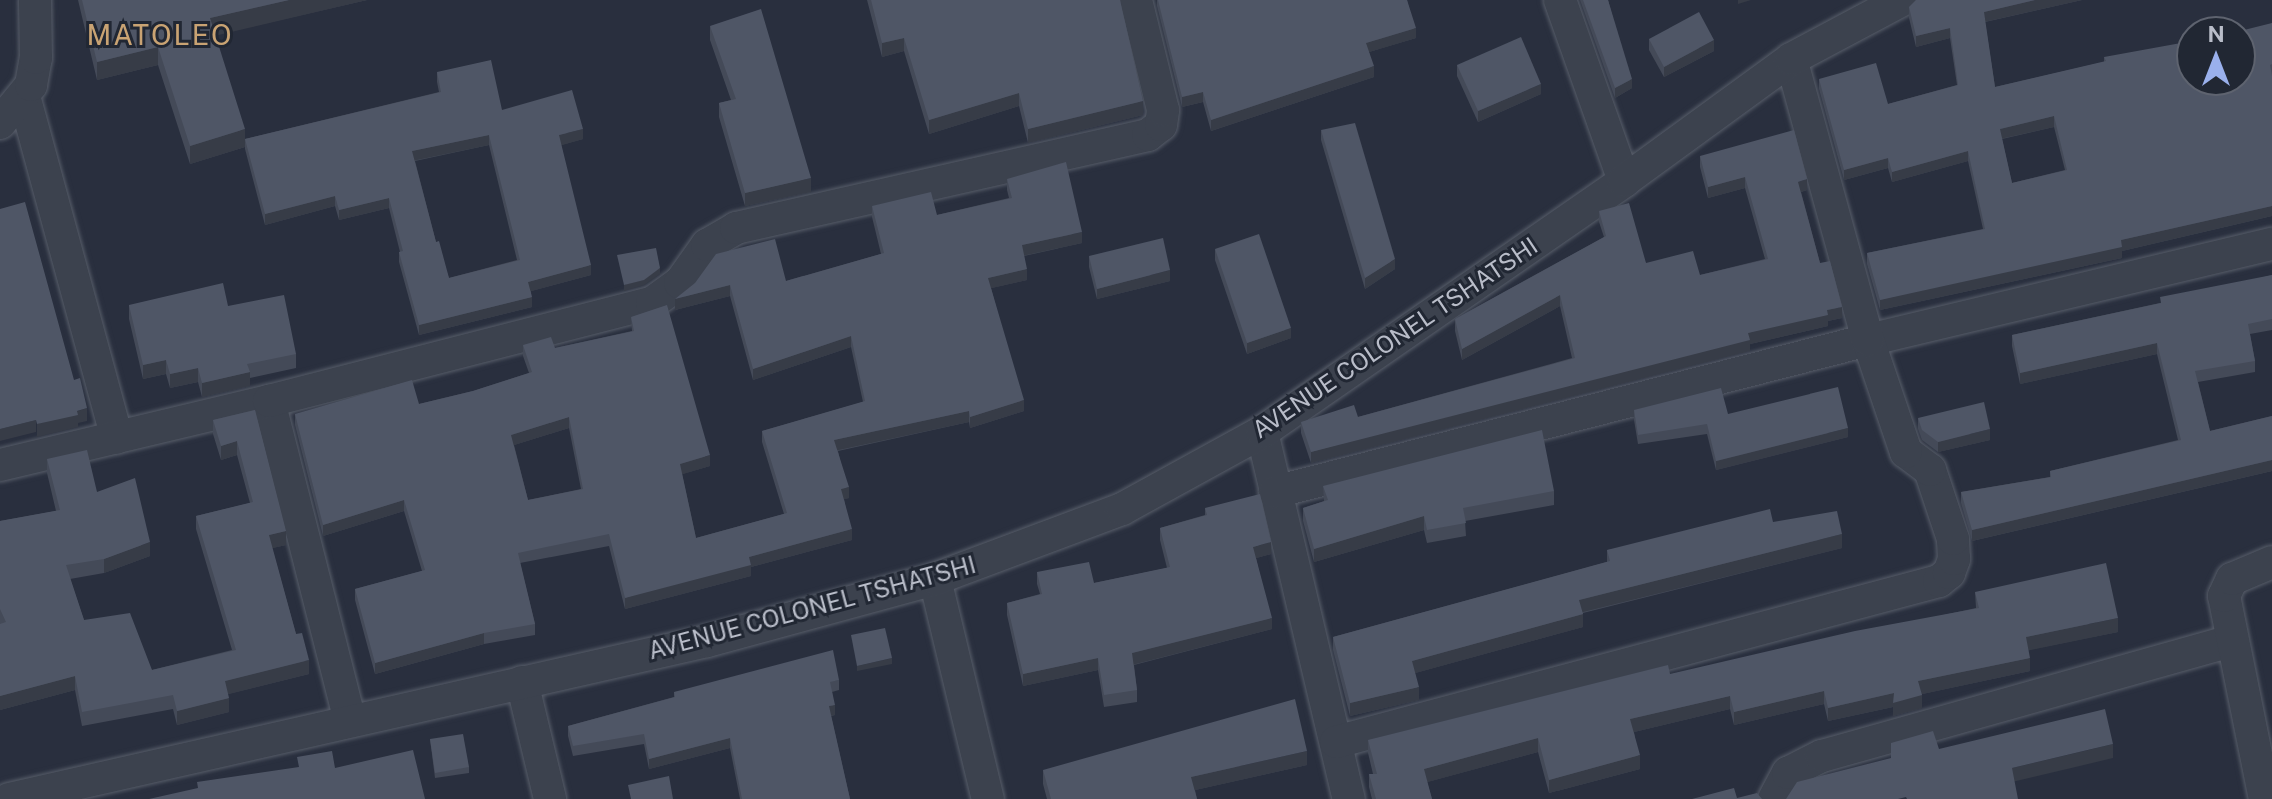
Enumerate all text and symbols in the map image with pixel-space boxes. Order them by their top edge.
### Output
north arrow [2176,16,2256,96]
district label: MATOLEO [86,18,234,52]
text: N [2207,21,2225,47]
street label: AVENUE COLONEL TSHATSHI [1247,232,1543,444]
street label: AVENUE COLONEL TSHATSHI [645,550,979,666]

